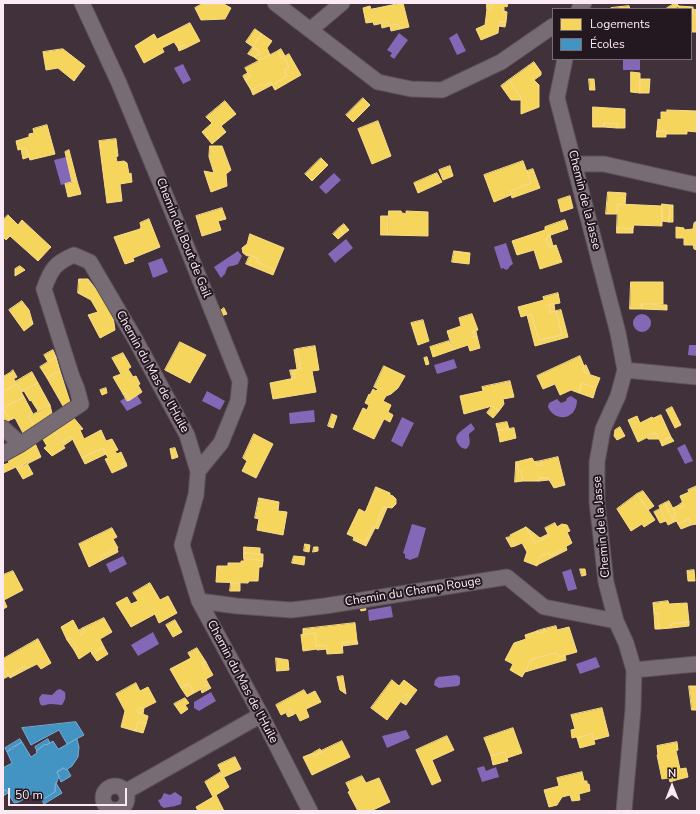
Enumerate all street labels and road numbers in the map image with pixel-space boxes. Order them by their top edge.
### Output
street label: Chemin de la Jasse [565,149,603,251]
street label: Chemin du Bout de Gail [152,176,214,300]
street label: Chemin du Mas de l'Huile [112,308,192,436]
street label: Chemin de la Jasse [590,476,614,578]
street label: Chemin du Champ Rouge [344,574,482,610]
street label: Chemin du Mas de l'Huile [203,618,281,746]

